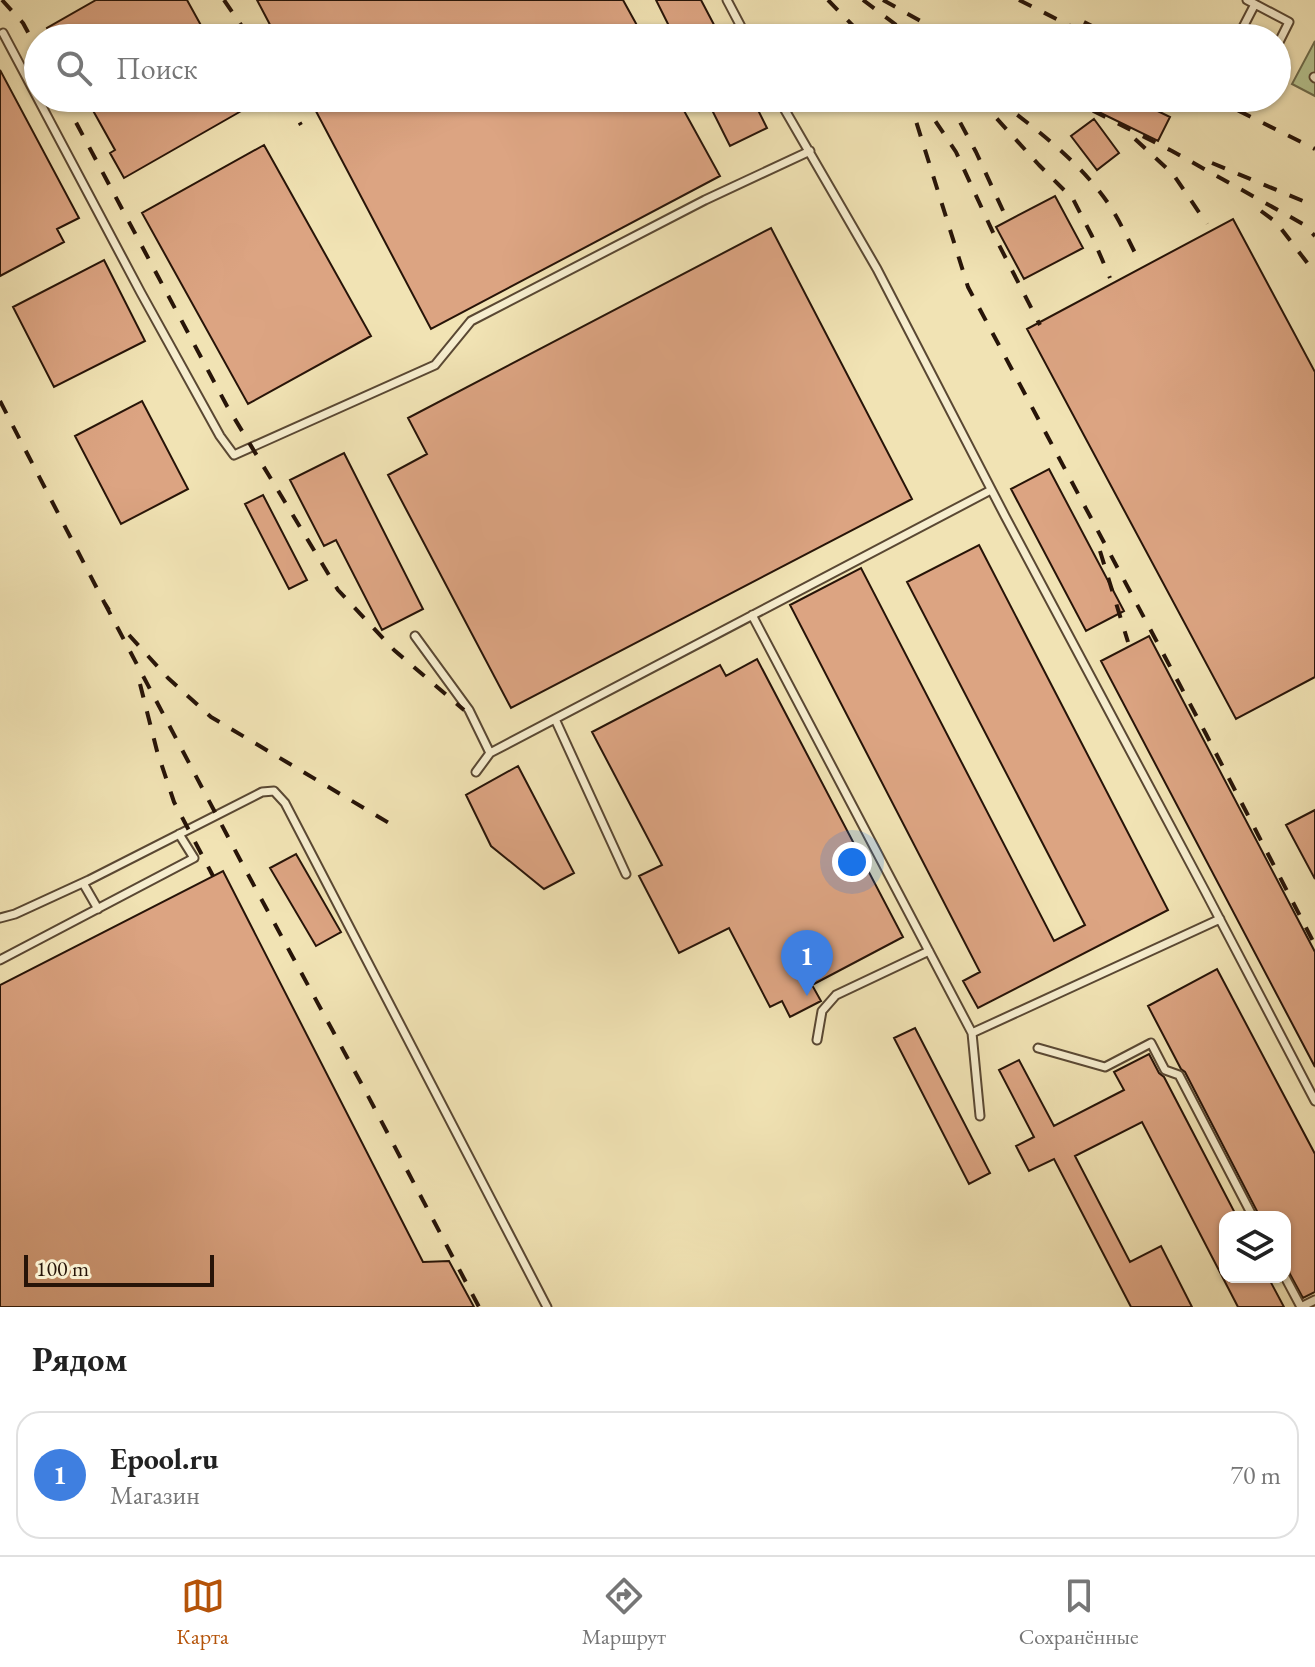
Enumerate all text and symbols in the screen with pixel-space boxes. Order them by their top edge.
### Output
search box [24,24,1291,112]
icon: search [52,46,96,90]
text: Поиск [116,49,198,88]
your location [832,842,872,882]
pin: 1 [781,930,833,996]
map controls [1219,1211,1291,1283]
button: layers [1219,1211,1291,1283]
scale bar [24,1251,214,1287]
text: 100 m [36,1254,89,1283]
text: Рядом [32,1337,127,1381]
text: Epool.ru [110,1439,218,1478]
text: 1 [53,1458,67,1492]
text: 70 m [1231,1458,1281,1492]
text: Магазин [110,1478,200,1512]
tab: Карта [176,1574,229,1651]
tab: Маршрут [582,1574,666,1651]
tab: Сохранённые [1019,1574,1139,1651]

